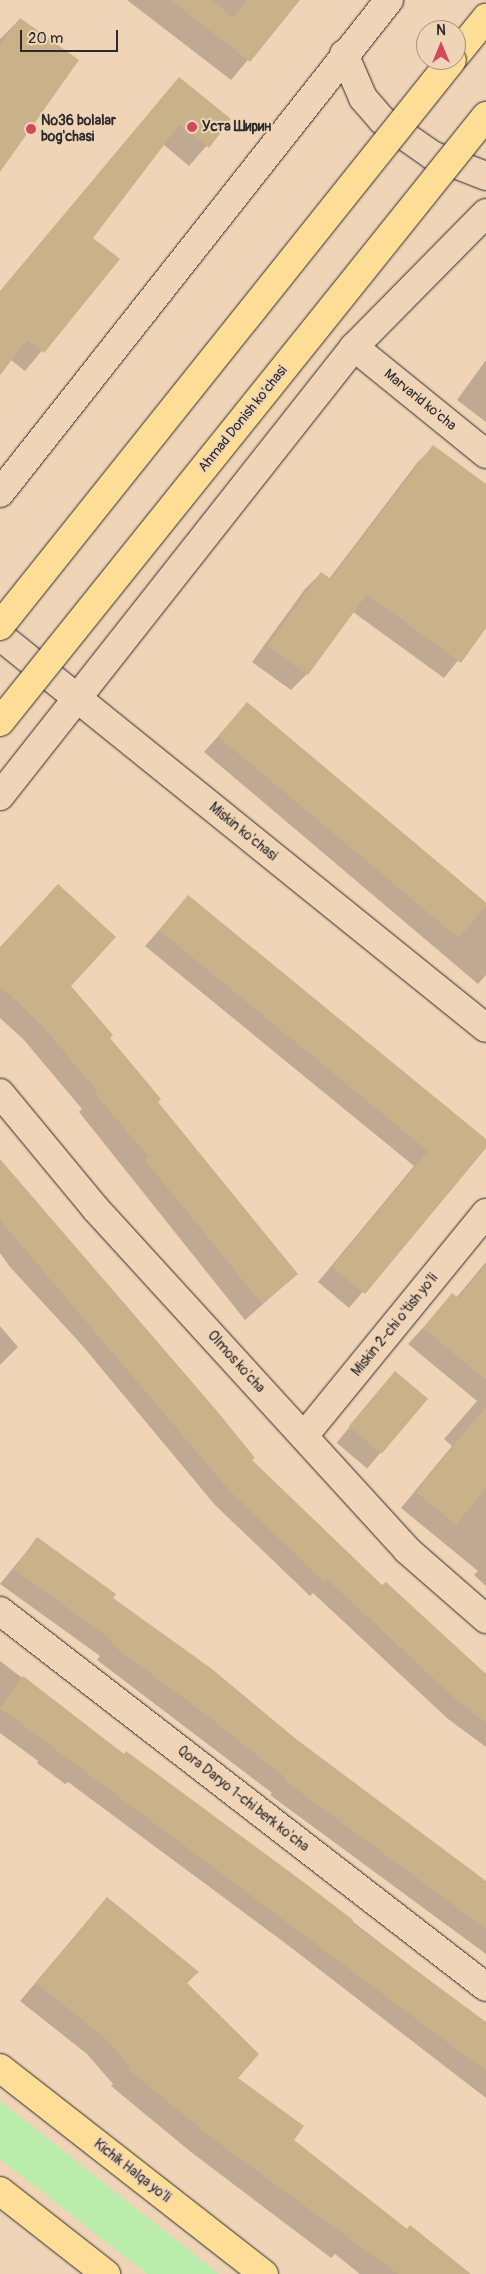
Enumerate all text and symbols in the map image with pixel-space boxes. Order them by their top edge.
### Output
scale bar [22,20,120,52]
north arrow [416,20,466,70]
text: N [436,22,446,39]
text: 20 m [28,29,63,48]
place label: №36 bolalar bog'chasi [41,113,116,146]
place label: Уста Ширин [202,119,271,135]
marker: Уста Ширин [186,121,198,133]
marker: №36 bolalar bog'chasi [25,123,37,135]
street label: Ahmad Donish ko'chasi [195,362,291,476]
street label: Marvarid ko'cha [380,366,460,434]
street label: Miskin ko'chasi [205,799,281,865]
street label: Miskin 2-chi o'tish yo'li [348,1270,442,1380]
street label: Olmos ko'cha [204,1327,268,1397]
street label: Qora Daryo 1-chi berk ko'cha [174,1742,312,1856]
street label: Kichik Halqa yo'li [90,2136,174,2206]

